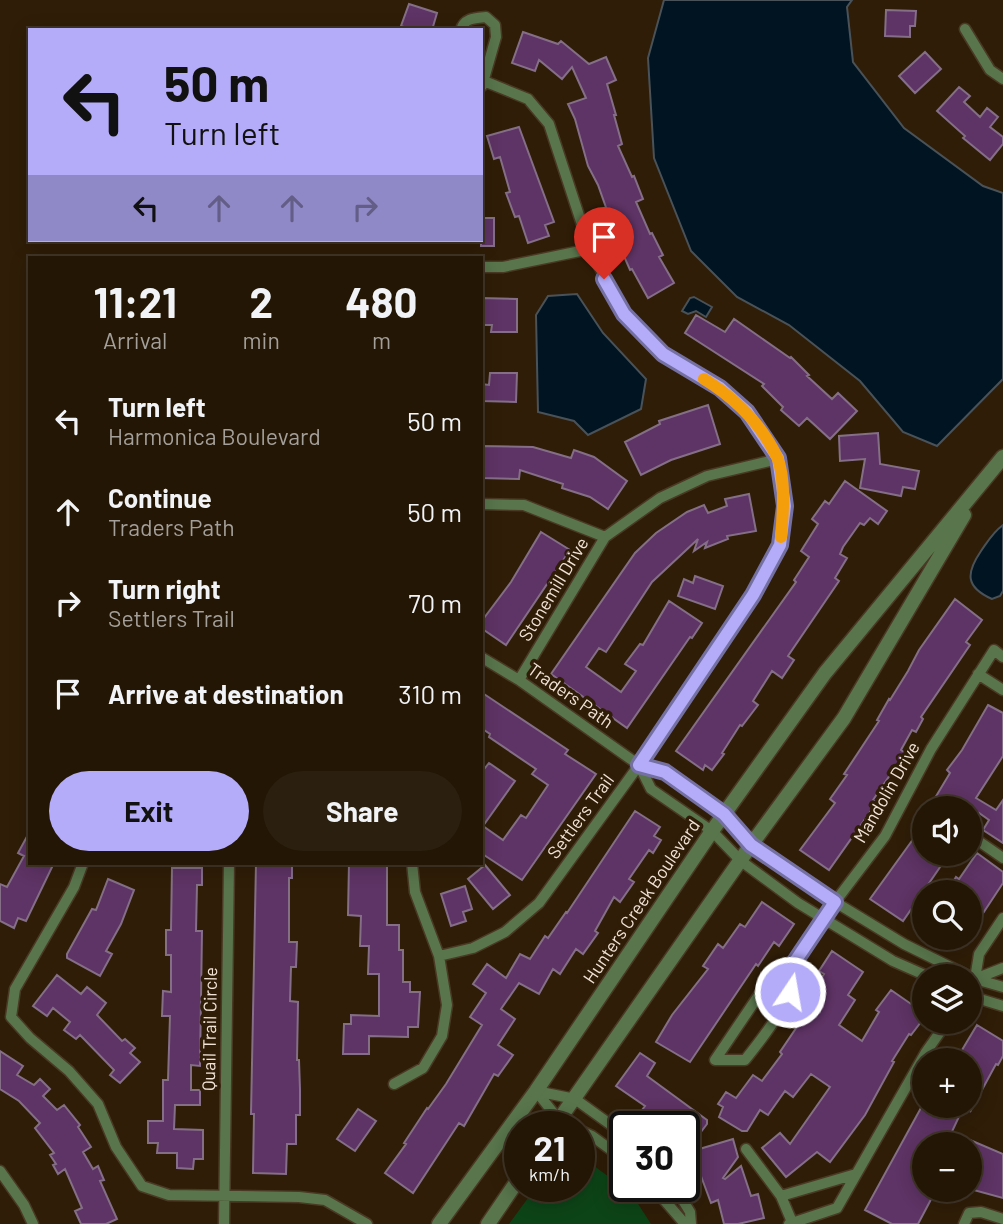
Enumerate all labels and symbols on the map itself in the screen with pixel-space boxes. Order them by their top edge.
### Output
pin [574,207,634,279]
street label: Stonemill Drive [513,533,593,645]
street label: Traders Path [524,658,618,732]
street label: Mandolin Drive [848,737,924,847]
street label: Settlers Trail [542,769,618,863]
street label: Hunters Creek Boulevard [578,815,704,987]
position arrow [753,955,827,1029]
street label: Quail Trail Circle [197,967,221,1091]
speed limit sign: 30 [609,1111,700,1202]

